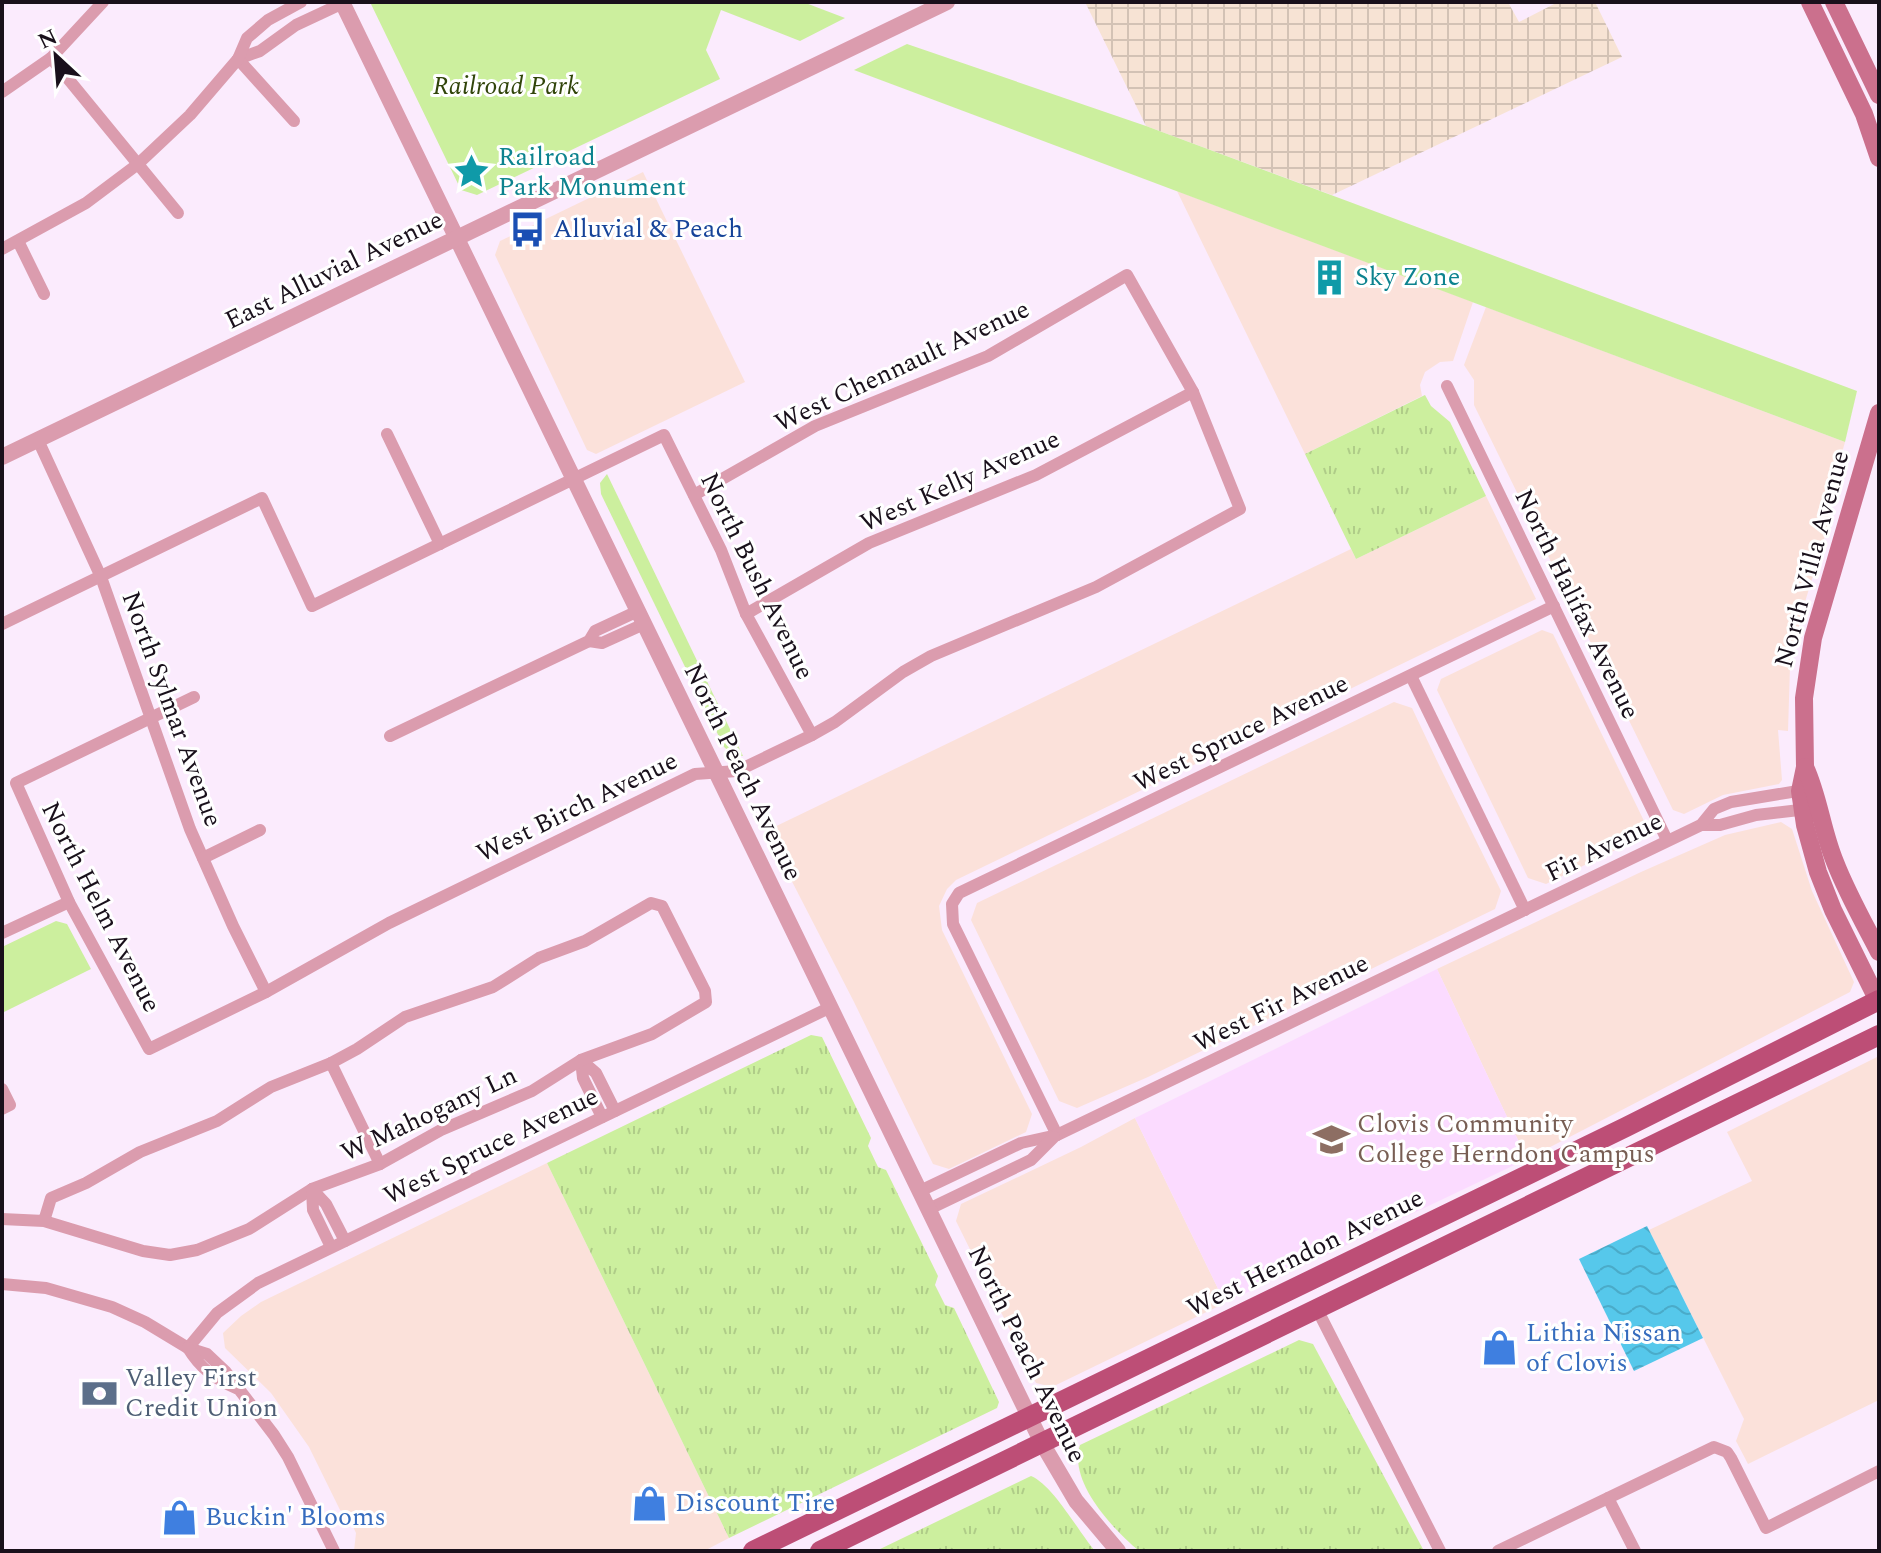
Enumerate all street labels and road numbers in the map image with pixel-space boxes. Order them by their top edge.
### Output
street label: East Alluvial Avenue [218,200,450,340]
street label: West Chennault Avenue [768,289,1036,443]
street label: West Kelly Avenue [854,419,1066,543]
street label: North Villa Avenue [1764,446,1860,672]
street label: North Bush Avenue [689,466,825,686]
street label: North Halifax Avenue [1504,482,1650,726]
street label: North Sylmar Avenue [111,586,233,832]
street label: North Peach Avenue [673,657,813,887]
street label: West Spruce Avenue [1127,663,1355,803]
street label: West Birch Avenue [469,741,685,873]
street label: North Helm Avenue [31,795,171,1019]
street label: Fir Avenue [1538,801,1670,893]
street label: West Fir Avenue [1187,943,1375,1063]
street label: W Mahogany Ln [334,1056,524,1172]
street label: West Spruce Avenue [377,1076,605,1216]
street label: West Herndon Avenue [1180,1178,1430,1328]
street label: North Peach Avenue [957,1239,1097,1469]

